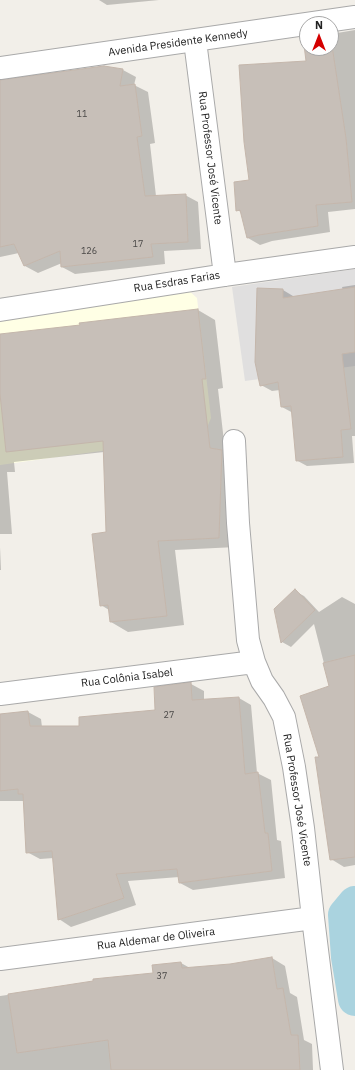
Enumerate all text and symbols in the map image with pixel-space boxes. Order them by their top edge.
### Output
north arrow [299,16,339,56]
text: N [315,18,323,32]
street label: Avenida Presidente Kennedy [107,27,249,59]
street label: Rua Professor José Vicente [195,91,225,225]
house number: 11 [77,109,87,119]
house number: 17 [133,239,143,249]
house number: 126 [81,246,97,256]
street label: Rua Esdras Farias [133,269,221,295]
street label: Rua Colônia Isabel [80,666,174,690]
house number: 27 [164,710,174,720]
street label: Rua Professor José Vicente [280,733,314,867]
street label: Rua Aldemar de Oliveira [96,925,216,953]
house number: 37 [157,971,167,981]

